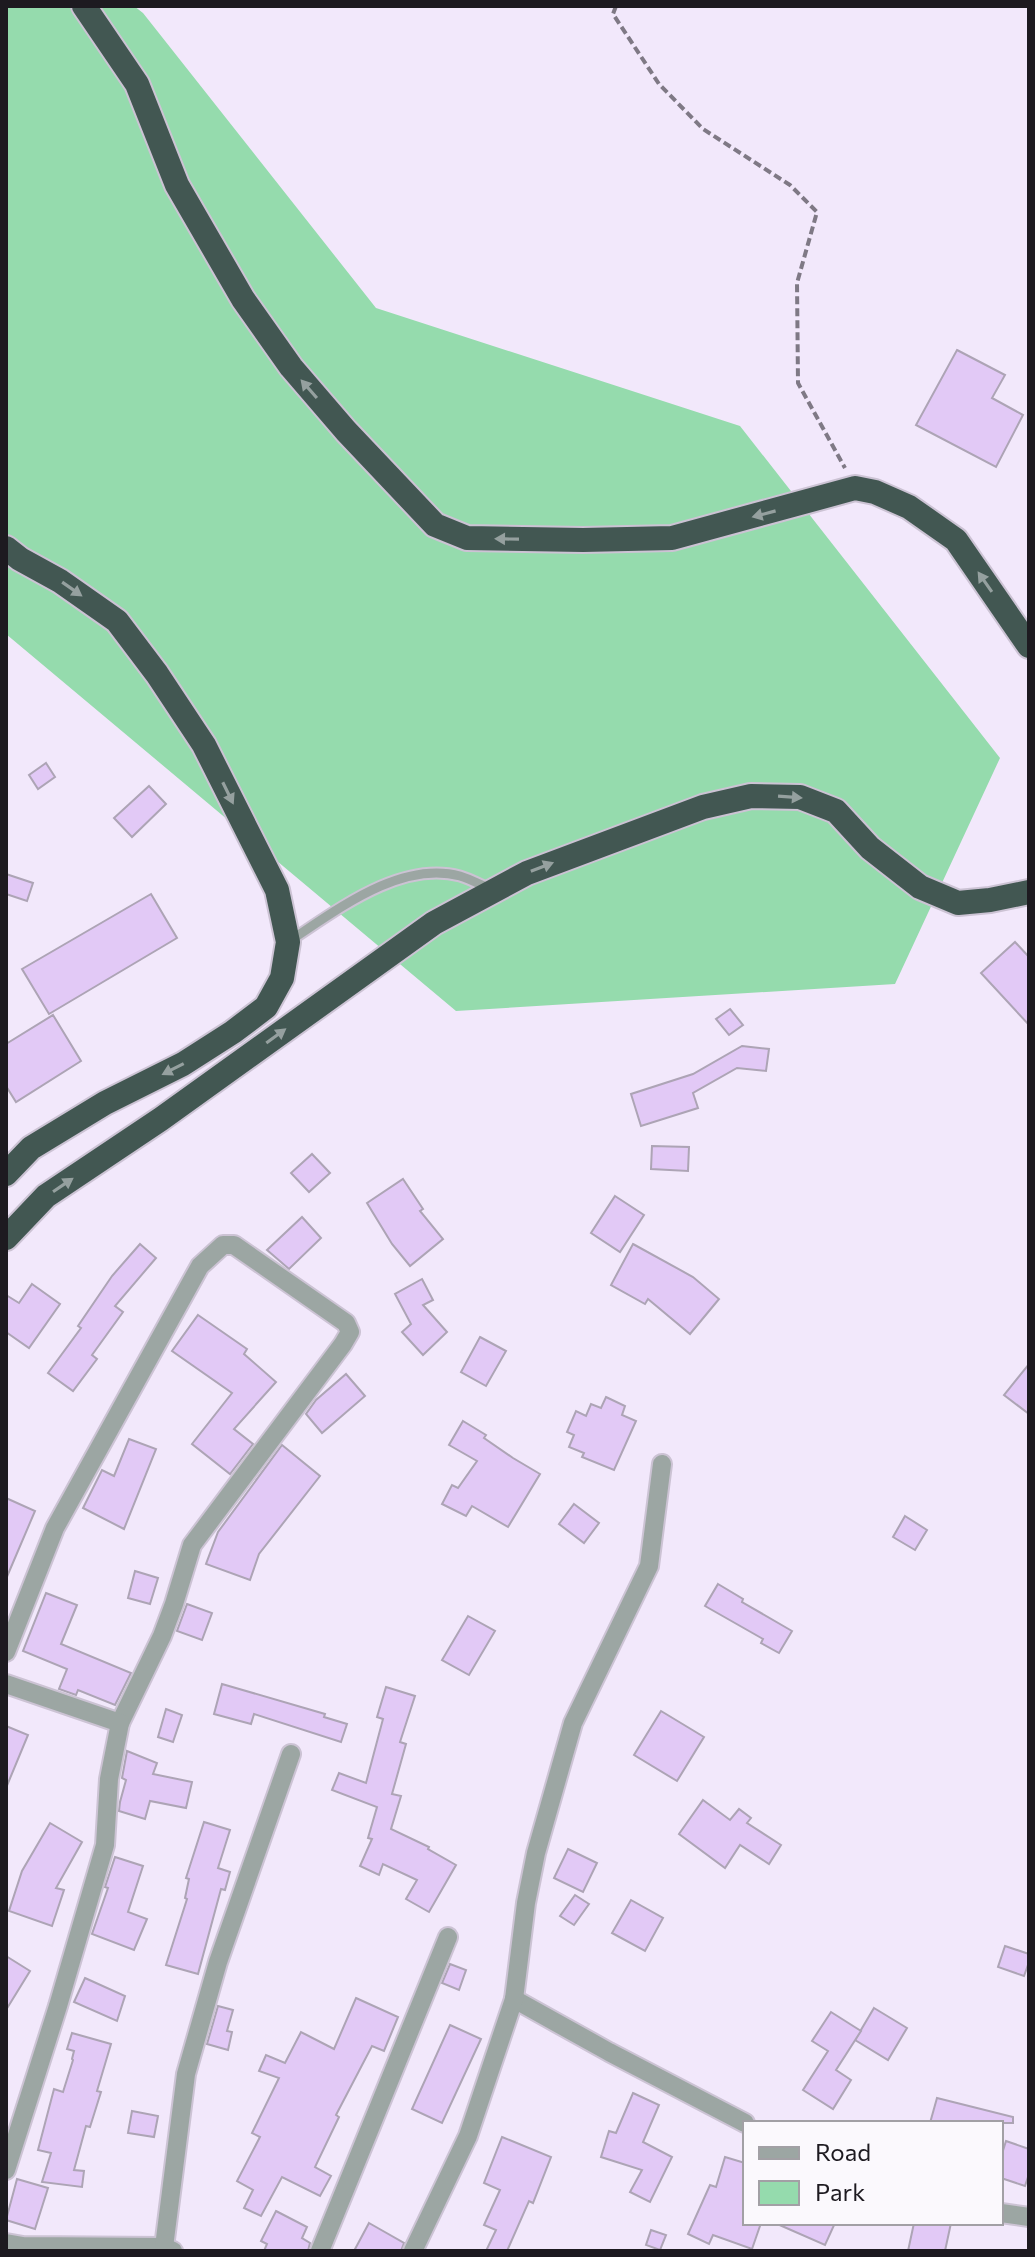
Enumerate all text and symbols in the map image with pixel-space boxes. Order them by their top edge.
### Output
one-way arrow [301,379,318,399]
one-way arrow [751,508,776,520]
one-way arrow [494,533,519,545]
one-way arrow [978,571,993,592]
one-way arrow [61,581,82,596]
one-way arrow [221,781,234,804]
one-way arrow [778,791,803,804]
one-way arrow [530,860,554,873]
one-way arrow [266,1029,287,1044]
one-way arrow [161,1062,184,1076]
one-way arrow [52,1178,74,1192]
legend [743,2121,1003,2225]
text: Road [815,2137,871,2166]
text: Park [815,2177,865,2206]

